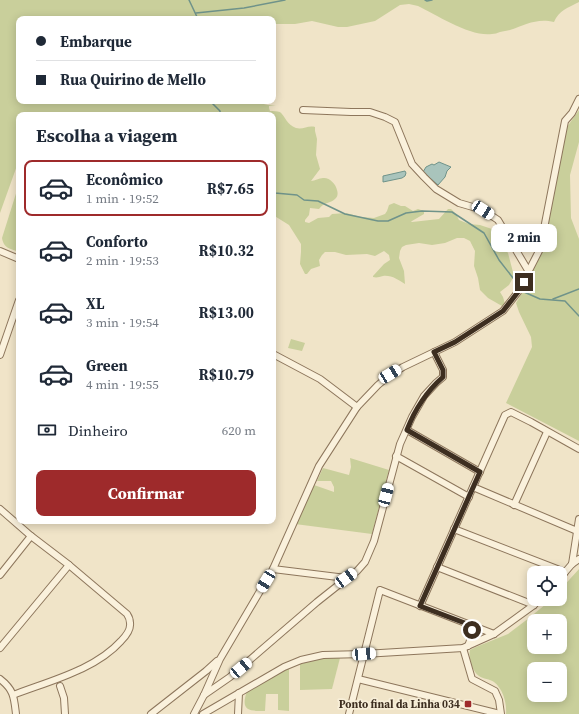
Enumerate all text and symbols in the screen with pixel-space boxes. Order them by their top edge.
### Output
text: Embarque [60,31,132,52]
text: Rua Quirino de Mello [60,69,206,90]
text: Escolha a viagem [36,123,178,148]
text: Econômico [86,169,163,190]
icon: car [38,170,74,206]
text: R$7.65 [207,178,254,199]
text: 1 min · 19:52 [86,190,159,207]
car [470,198,496,222]
callout: 2 min [491,224,557,252]
text: 2 min [507,229,541,246]
text: Conforto [86,231,148,252]
icon: car [38,232,74,268]
text: R$10.32 [199,240,254,261]
text: 2 min · 19:53 [86,252,159,269]
route end [515,273,533,291]
text: XL [86,293,105,314]
icon: car [38,294,74,330]
text: R$13.00 [199,302,254,323]
text: 3 min · 19:54 [86,314,159,331]
text: Green [86,355,128,376]
icon: car [38,356,74,392]
car [377,363,403,385]
text: R$10.79 [199,364,254,385]
text: 4 min · 19:55 [86,376,159,393]
icon: cash [36,419,58,441]
text: Dinheiro [68,420,128,441]
text: 620 m [222,422,256,439]
button: Confirmar [36,470,256,516]
car [377,482,395,508]
car [333,566,359,590]
map controls [527,566,567,702]
button: locate [527,566,567,606]
car [255,568,277,594]
button: + [527,614,567,654]
route start [463,621,481,639]
car [352,647,376,661]
car [228,656,254,680]
button: − [527,662,567,702]
place label: Ponto final da Linha 034 [339,697,460,712]
marker: Ponto final da Linha 034 [463,699,473,709]

